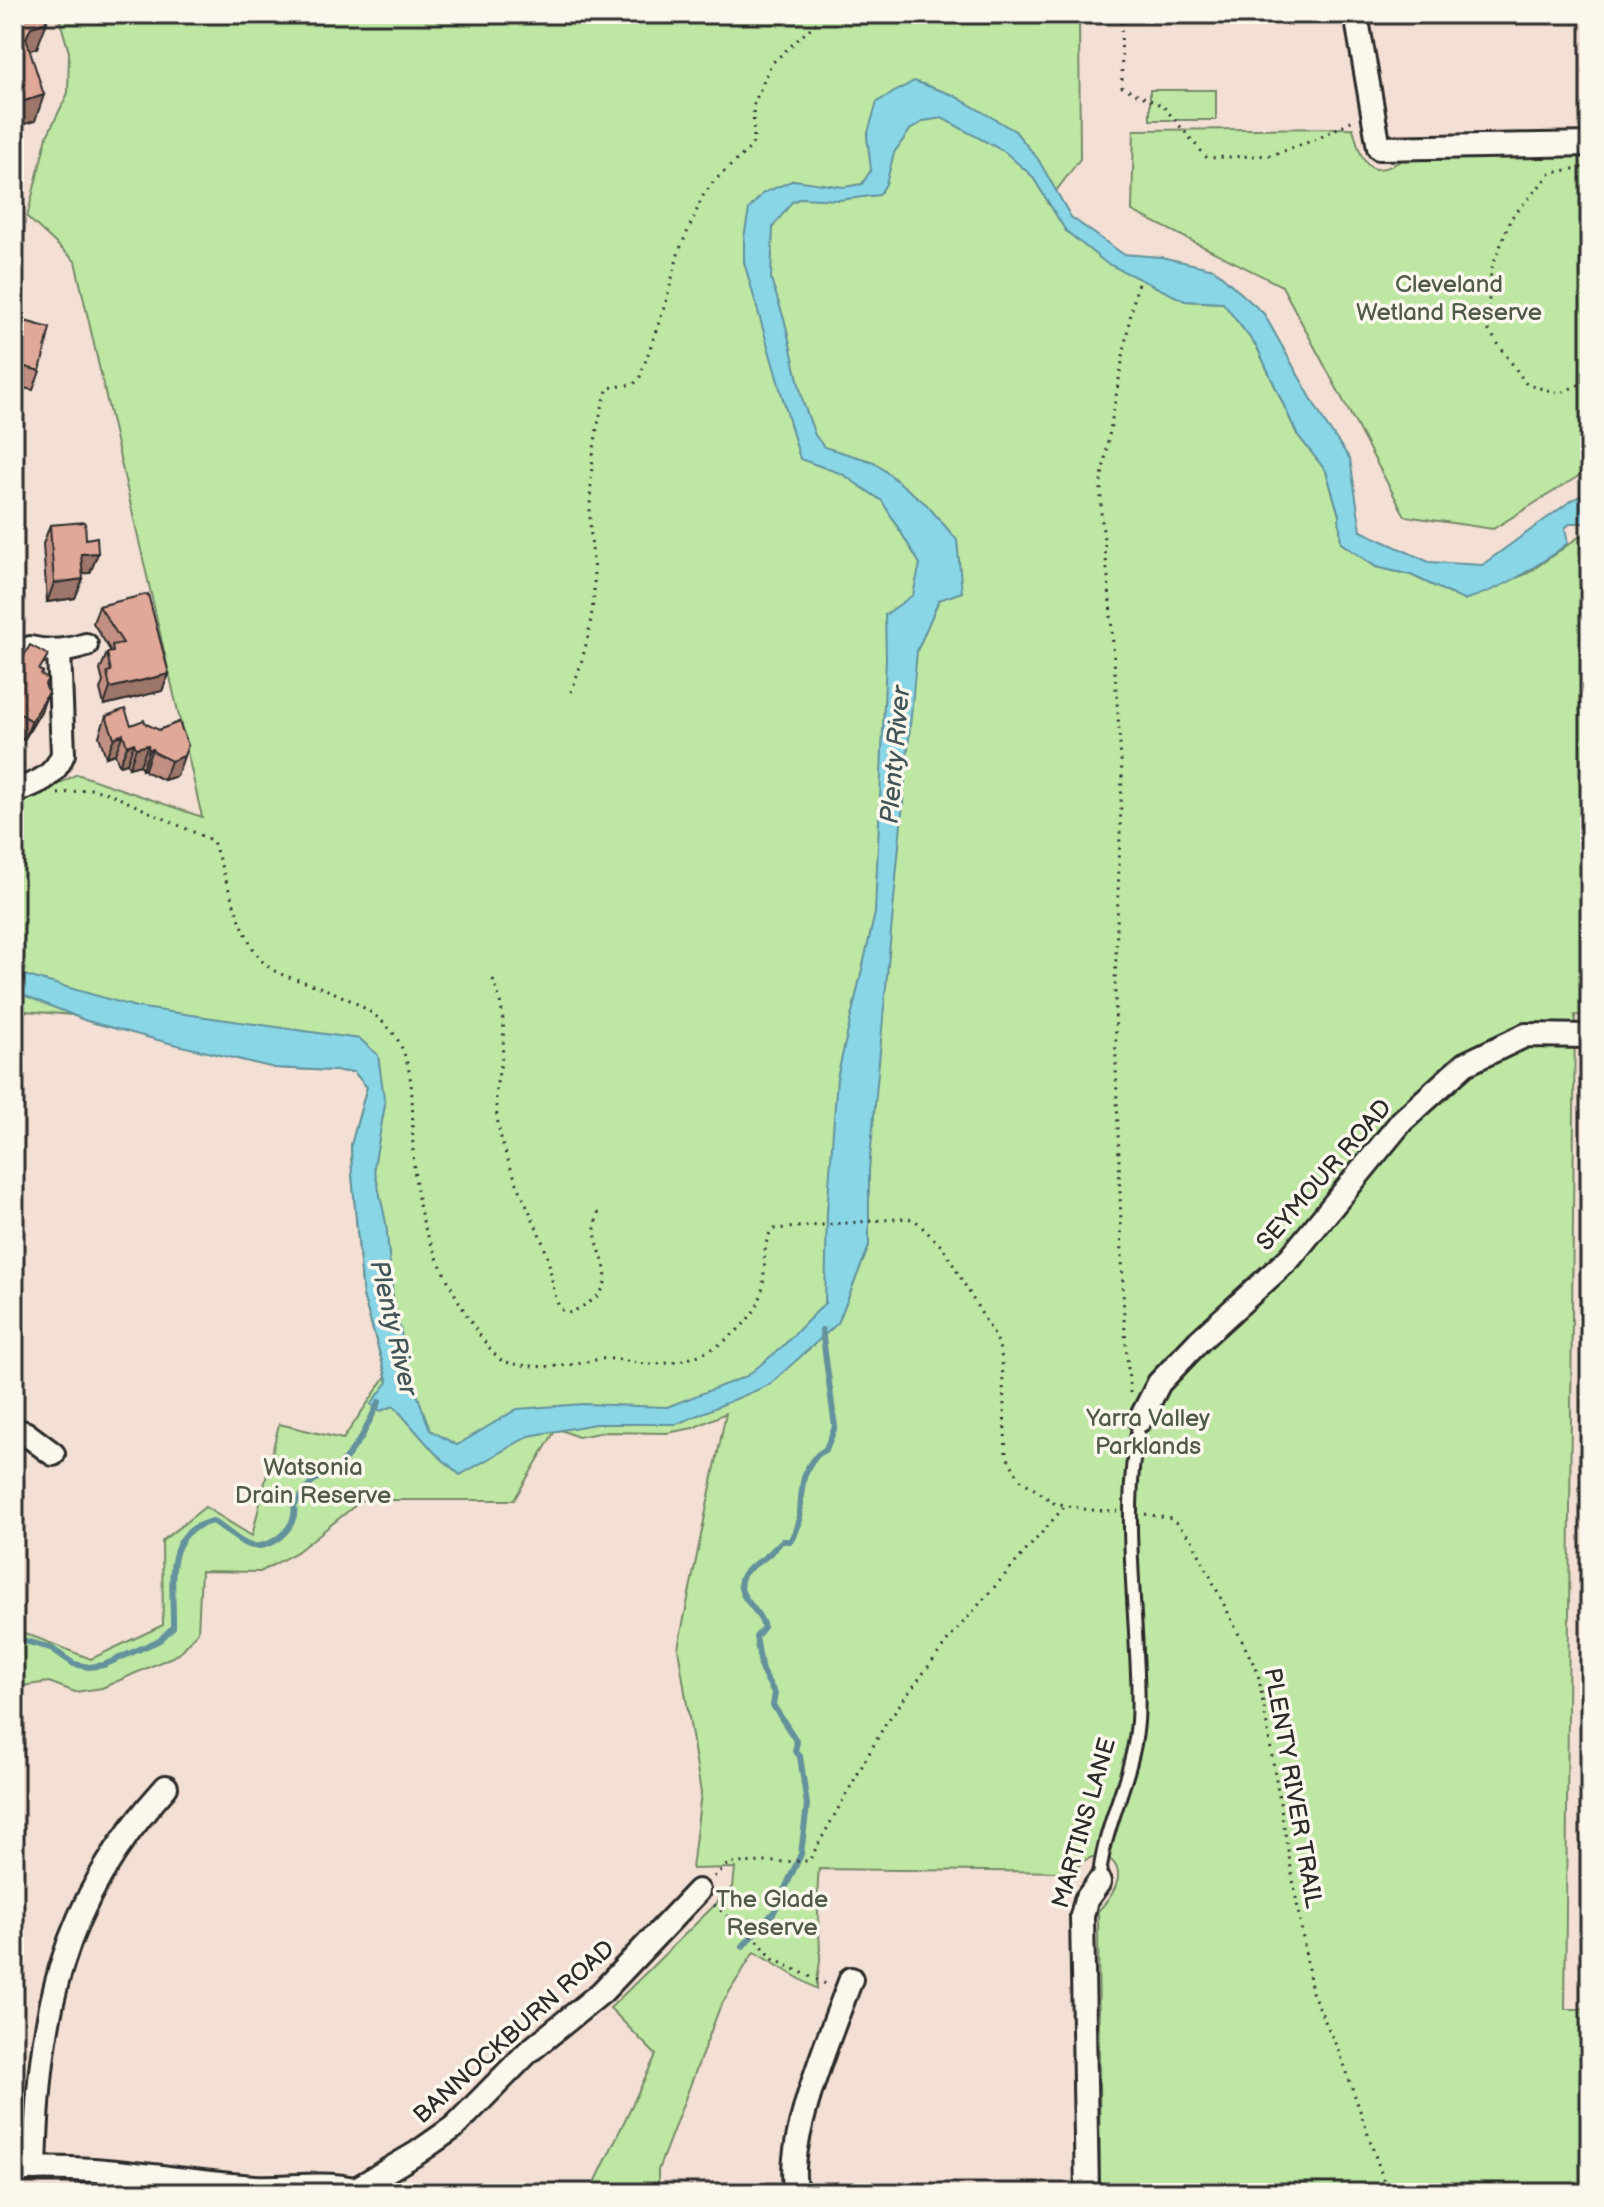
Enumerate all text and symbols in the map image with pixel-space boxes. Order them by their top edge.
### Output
park label: Cleveland Wetland Reserve [1356,270,1542,327]
water label: Plenty River [875,683,918,825]
street label: SEYMOUR ROAD [1250,1093,1398,1257]
water label: Plenty River [362,1257,424,1400]
park label: Yarra Valley Parklands [1085,1404,1210,1461]
park label: Watsonia Drain Reserve [235,1453,391,1510]
street label: PLENTY RIVER TRAIL [1258,1666,1328,1910]
street label: MARTINS LANE [1046,1735,1122,1911]
park label: The Glade Reserve [716,1885,828,1942]
street label: BANNOCKBURN ROAD [408,1934,620,2130]

